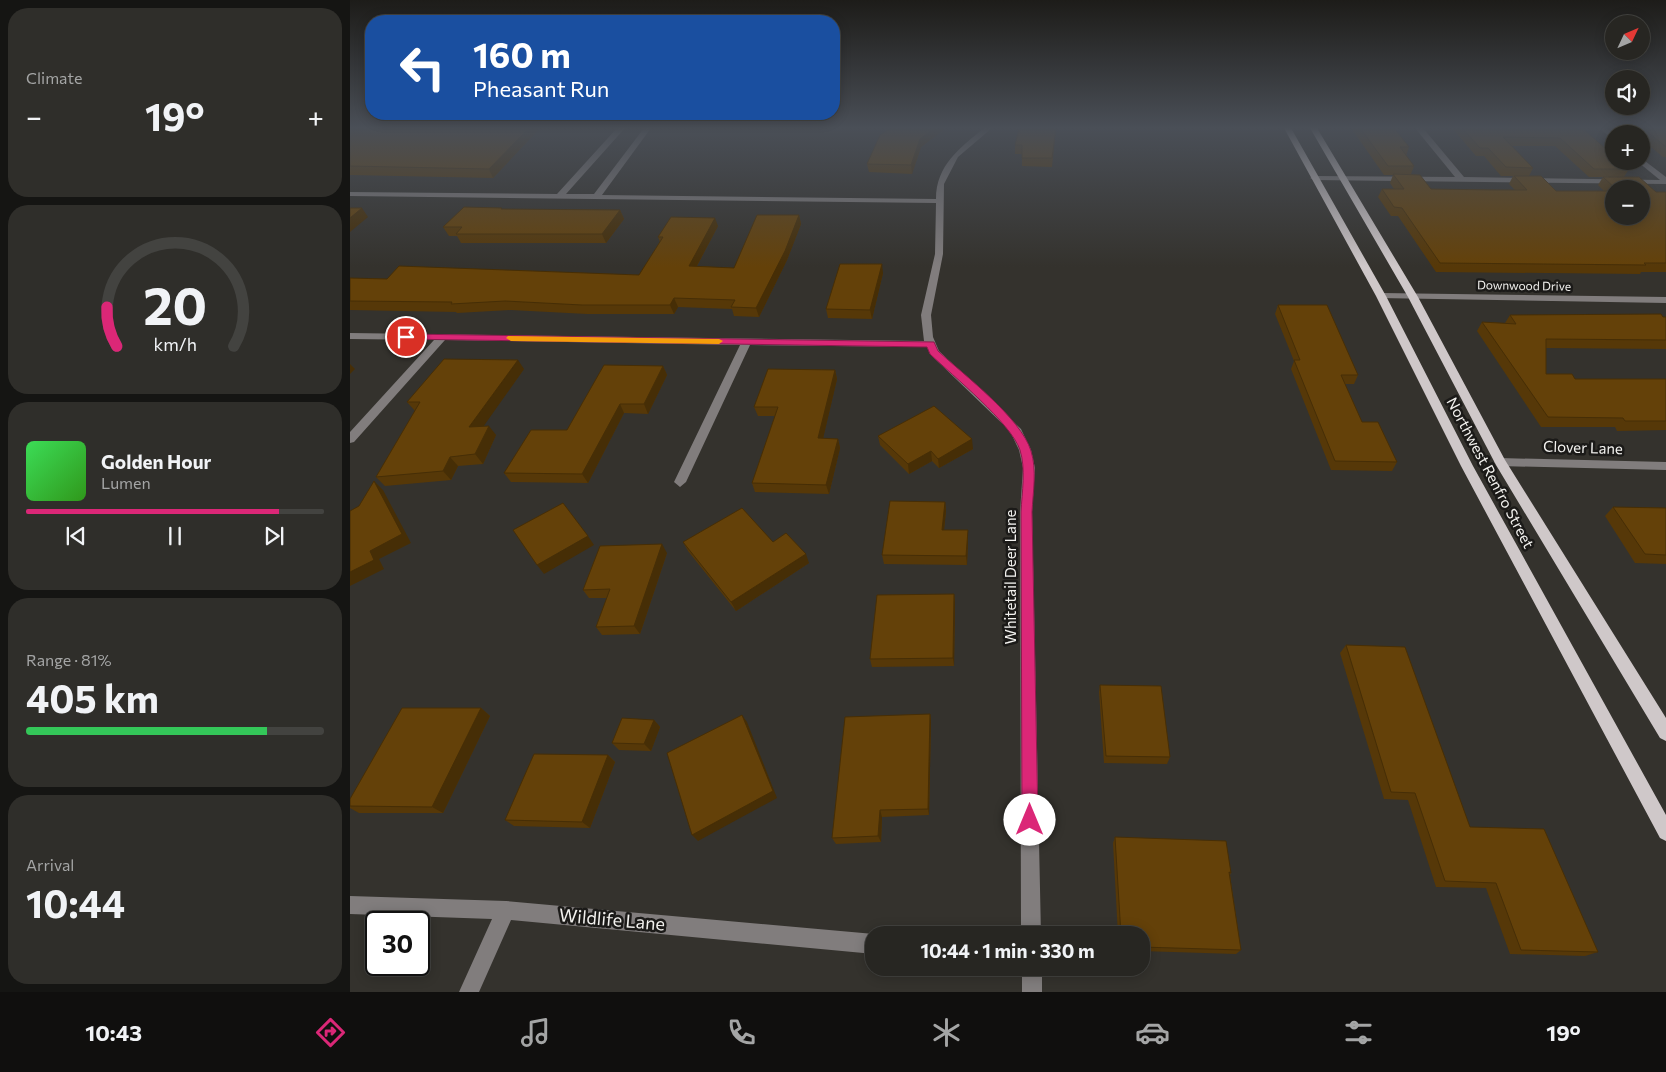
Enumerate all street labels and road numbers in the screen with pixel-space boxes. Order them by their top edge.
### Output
street label: Downwood Drive [1477,277,1571,293]
street label: Northwest Renfro Street [1443,394,1538,551]
street label: Clover Lane [1543,437,1623,457]
street label: Whitetail Deer Lane [1001,510,1019,644]
street label: Wildlife Lane [558,903,666,935]

